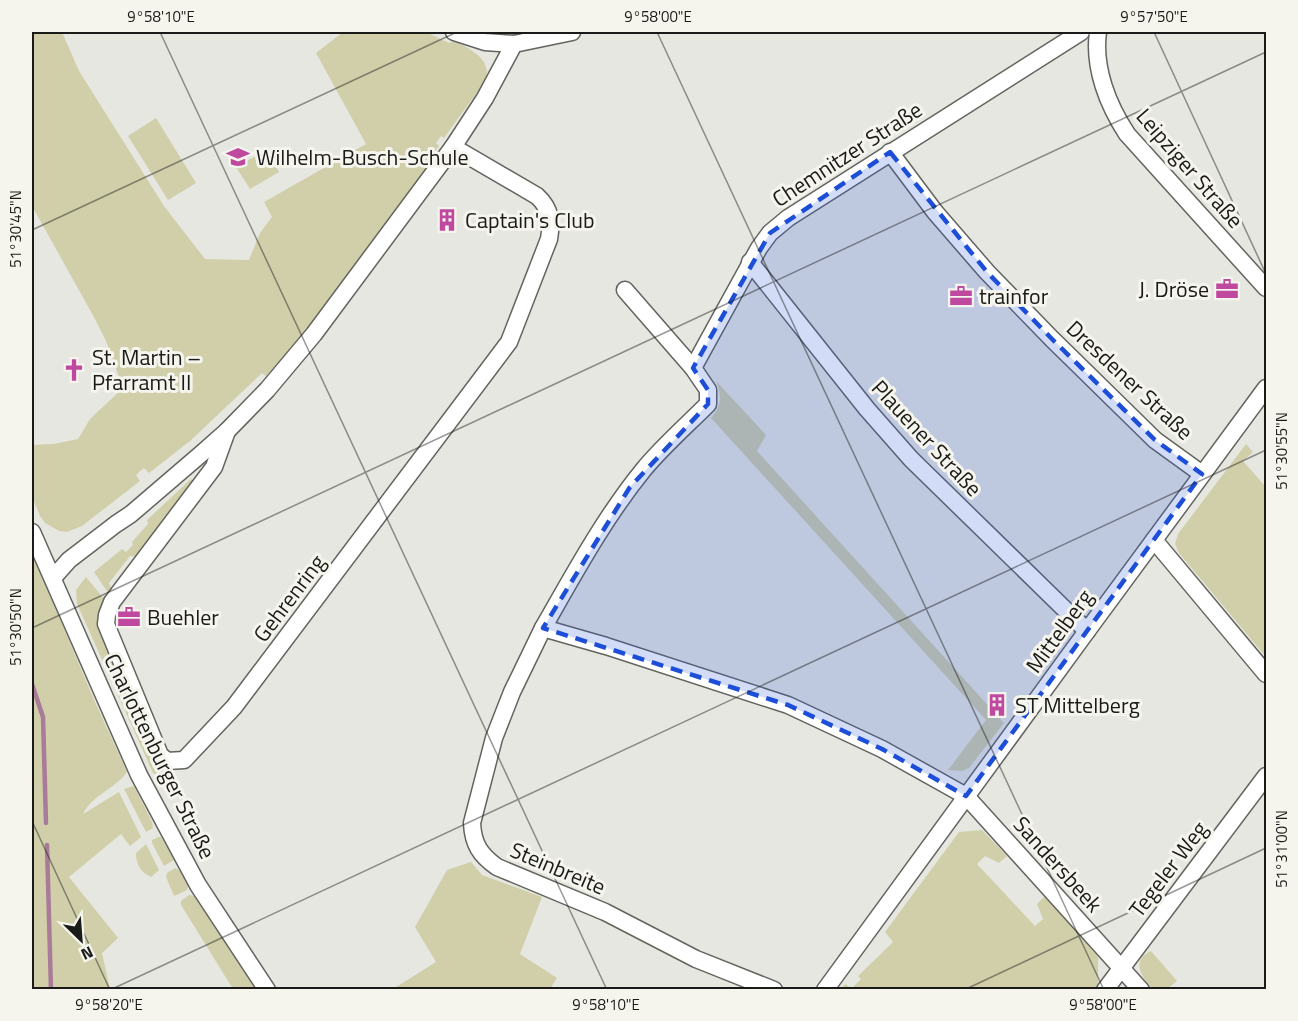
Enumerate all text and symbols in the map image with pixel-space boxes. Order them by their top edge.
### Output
text: 9°58'10"E [127,5,195,28]
text: 9°58'00"E [624,5,692,28]
text: 9°57'50"E [1120,5,1188,28]
street label: Chemnitzer Straße [765,93,929,215]
street label: Leipziger Straße [1128,100,1252,236]
place label: Wilhelm-Busch-Schule [256,140,469,174]
school or university icon: Wilhelm-Busch-Schule [225,144,251,170]
text: 51°30'45"N [4,190,27,268]
place label: Captain's Club [465,203,594,237]
building icon: Captain's Club [434,207,460,233]
place label: J. Dröse [1139,272,1209,306]
office icon: J. Dröse [1214,276,1240,302]
place label: trainfor [979,279,1049,313]
office icon: trainfor [948,283,974,309]
street label: Dresdener Straße [1059,312,1201,448]
place label: St. Martin – Pfarramt II [92,340,201,399]
church icon: St. Martin – Pfarramt II [61,357,87,383]
street label: Plauener Straße [864,372,990,504]
text: 51°30'55"N [1270,412,1293,490]
street label: Gehrenring [245,547,333,649]
street label: Mittelberg [1017,582,1101,680]
text: 51°30'50"N [4,588,27,666]
place label: Buehler [147,600,219,634]
office icon: Buehler [116,604,142,630]
street label: Charlottenburger Straße [95,648,225,864]
place label: ST Mittelberg [1015,688,1140,722]
building icon: ST Mittelberg [984,692,1010,718]
street label: Sandersbeek [1005,808,1111,920]
text: 51°31'00"N [1270,810,1293,888]
street label: Tegeler Weg [1120,814,1216,924]
street label: Steinbreite [505,833,611,903]
north arrow [51,910,111,970]
text: N [77,940,97,967]
text: 9°58'20"E [75,993,143,1016]
text: 9°58'10"E [572,993,640,1016]
text: 9°58'00"E [1069,993,1137,1016]

